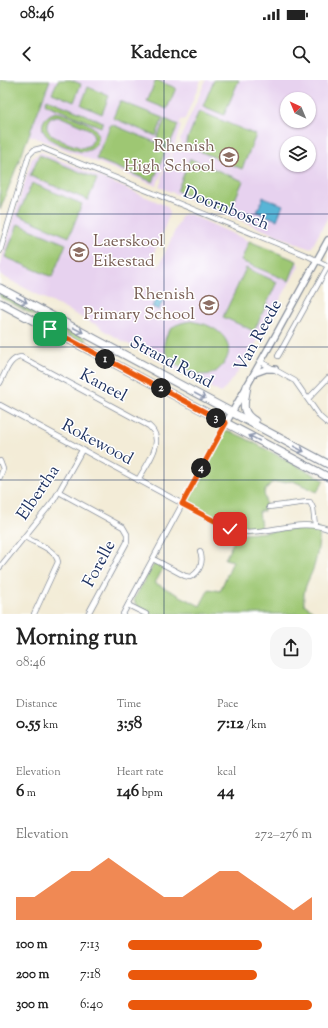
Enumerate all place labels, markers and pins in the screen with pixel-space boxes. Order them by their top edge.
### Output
place label: Rhenish High School [124,135,215,179]
school or university icon: Rhenish High School [218,146,240,168]
place label: Laerskool Eikestad [93,230,164,274]
school or university icon: Laerskool Eikestad [68,241,90,263]
place label: Rhenish Primary School [84,283,195,327]
school or university icon: Rhenish Primary School [198,294,220,316]
pin [33,312,67,346]
pin: 1 [95,349,115,369]
pin: 2 [151,378,171,398]
pin: 3 [206,408,226,428]
pin: 4 [191,458,211,478]
pin [213,512,247,546]

